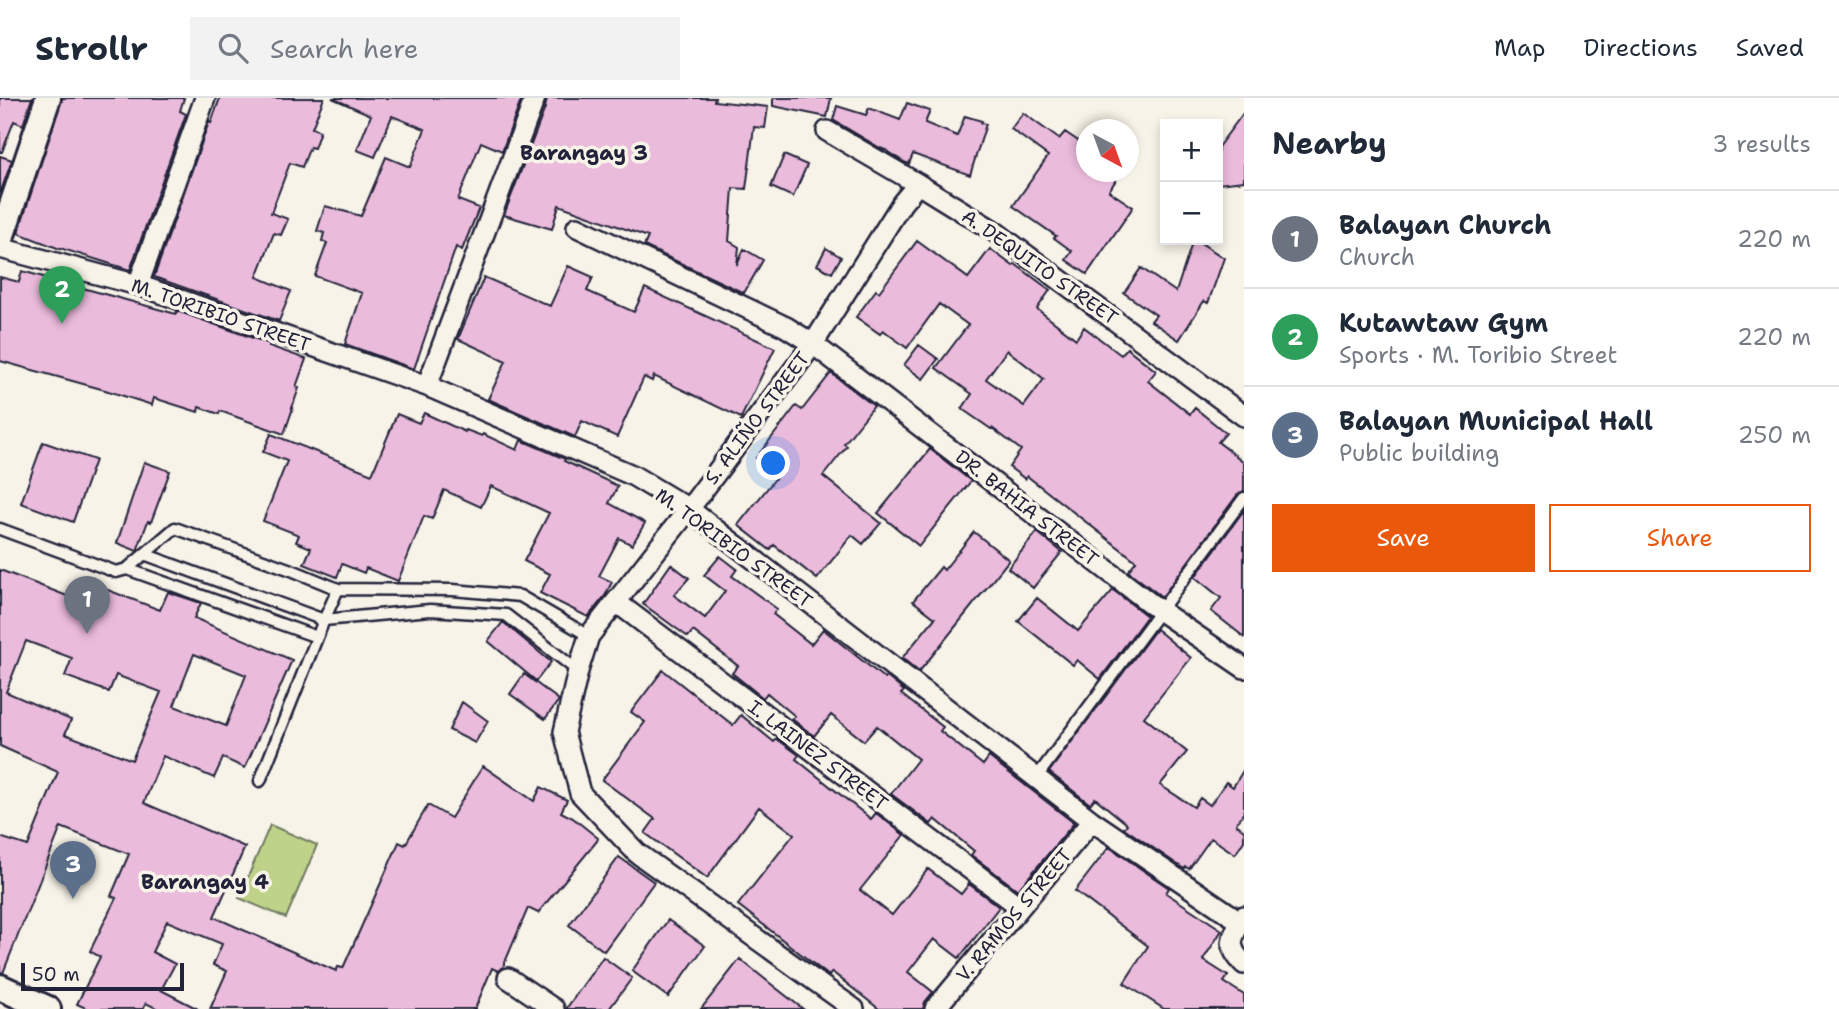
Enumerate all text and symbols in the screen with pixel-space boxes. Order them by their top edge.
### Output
search box [190,17,680,80]
text: Strollr [35,26,148,71]
icon: search [214,29,252,67]
text: Search here [270,31,419,66]
text: Map [1494,32,1545,64]
text: Directions [1583,32,1698,64]
text: Saved [1736,32,1804,64]
north arrow [1076,119,1139,182]
map controls [1160,119,1223,245]
button: + [1160,119,1223,182]
text: Nearby [1272,123,1387,164]
text: 3 results [1712,129,1811,159]
district label: Barangay 3 [520,139,648,167]
button: − [1160,182,1223,245]
street label: A. DEQUITO STREET [957,204,1123,331]
text: Balayan Church [1339,207,1551,242]
text: 1 [1290,224,1300,254]
text: 220 m [1737,224,1811,254]
text: Church [1339,242,1415,272]
pin: 2 [39,266,85,324]
street label: M. TORIBIO STREET [128,273,314,358]
text: Kutawtaw Gym [1339,305,1548,340]
text: 2 [1287,322,1303,352]
text: 220 m [1737,322,1811,352]
text: Sports · M. Toribio Street [1339,340,1618,370]
street label: S. ALIÑO STREET [698,346,815,489]
text: Balayan Municipal Hall [1339,403,1653,438]
text: 3 [1287,420,1303,450]
text: 250 m [1738,420,1811,450]
text: Public building [1339,438,1499,468]
street label: DR. BAHIA STREET [950,444,1104,572]
your location [756,446,790,480]
street label: M. TORIBIO STREET [651,483,818,614]
button: Save [1272,504,1535,572]
button: Share [1549,504,1811,572]
pin: 1 [64,576,110,634]
street label: I. LAINEZ STREET [743,694,893,816]
pin: 3 [50,841,96,899]
street label: V. RAMOS STREET [951,843,1077,987]
district label: Barangay 4 [141,868,269,896]
scale bar [21,960,184,992]
text: 50 m [32,962,80,987]

